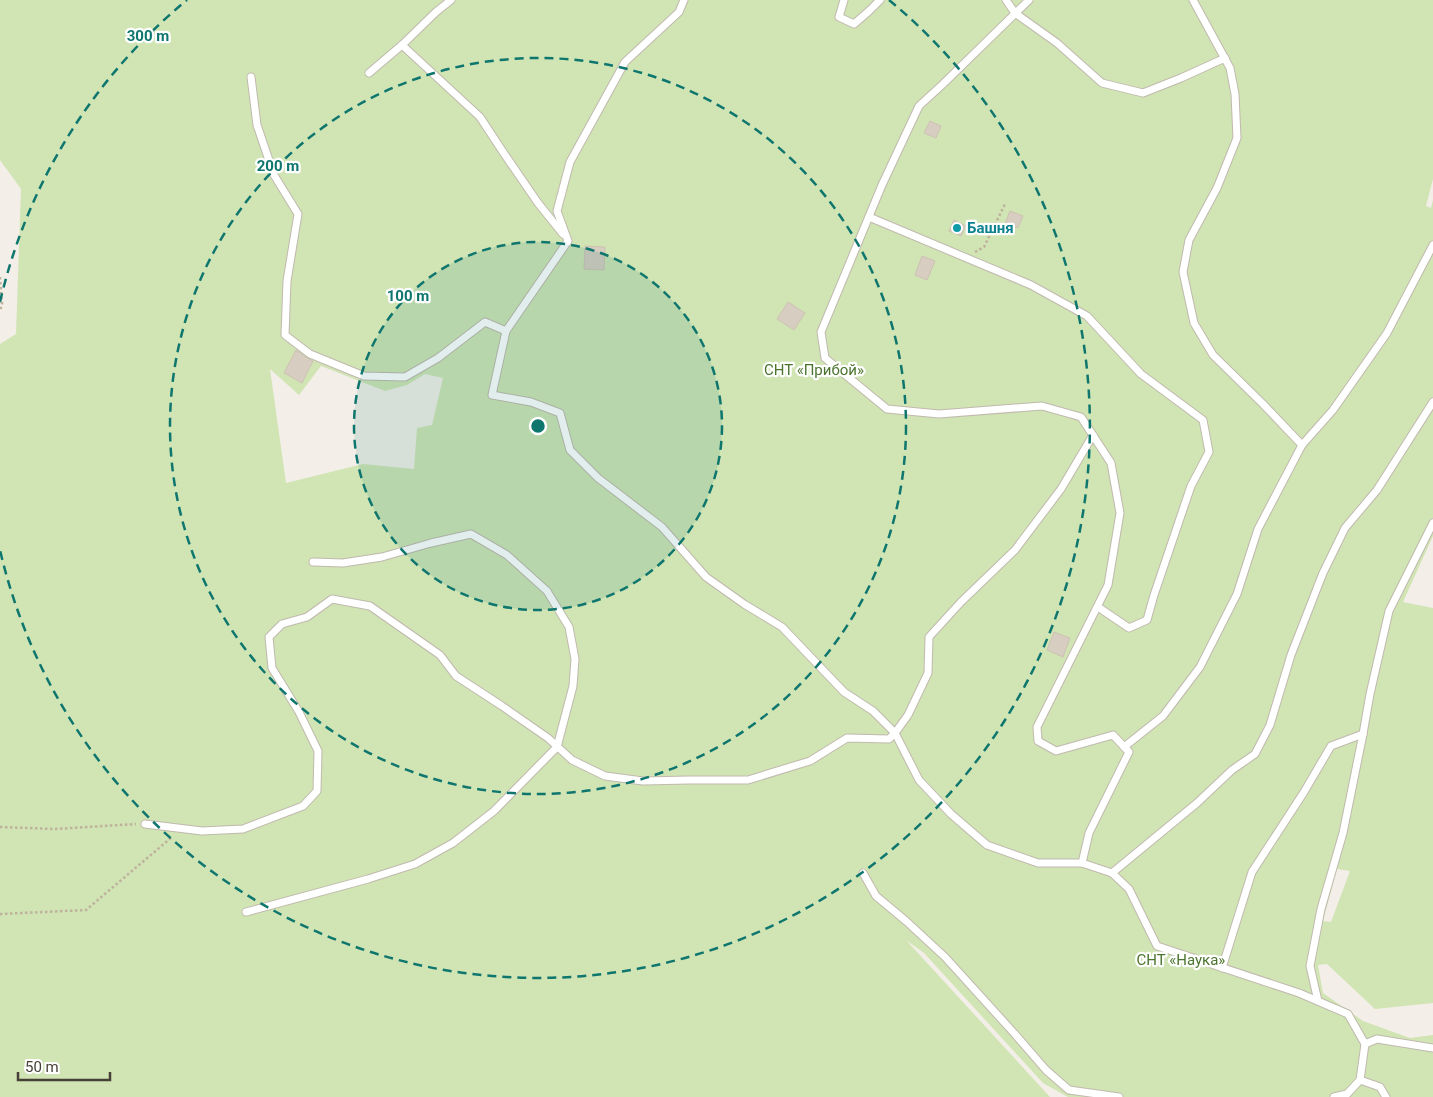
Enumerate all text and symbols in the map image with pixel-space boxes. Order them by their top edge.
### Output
text: 300 m [127,27,169,45]
text: 200 m [257,157,299,175]
place label: Башня [967,219,1014,237]
marker: Башня [951,222,963,234]
text: 100 m [387,287,429,305]
park label: СНТ «Прибой» [764,361,864,379]
centre of rings [529,417,547,435]
park label: СНТ «Наука» [1137,951,1225,969]
scale bar [18,1050,110,1082]
text: 50 m [25,1058,59,1076]

